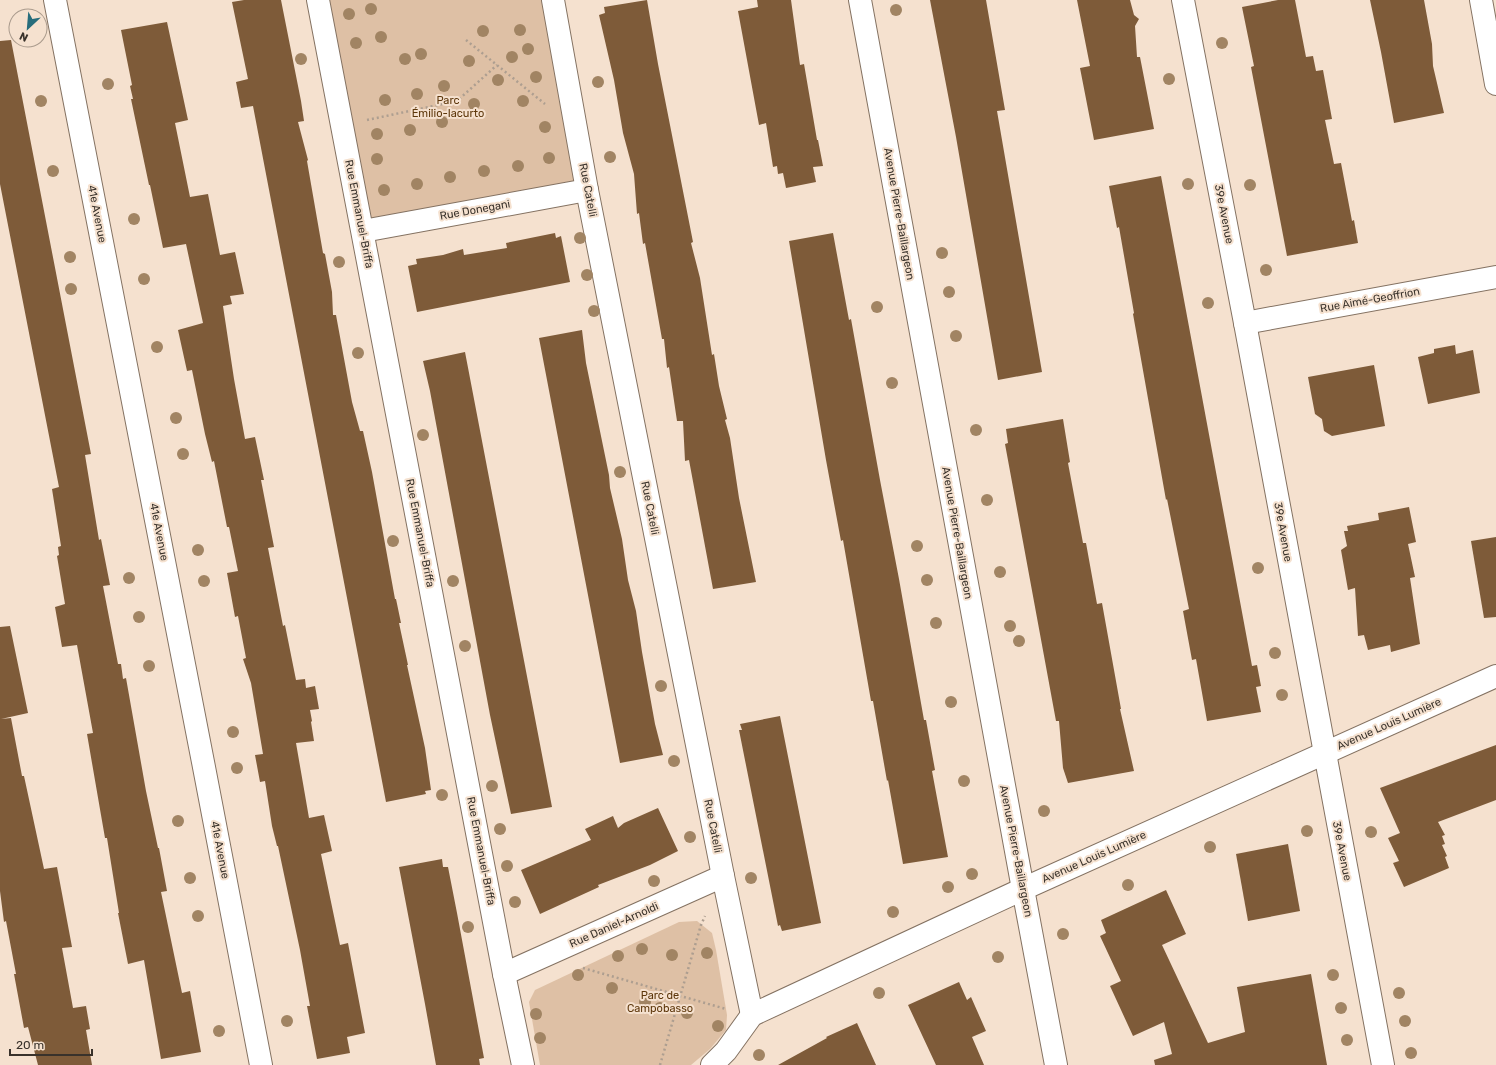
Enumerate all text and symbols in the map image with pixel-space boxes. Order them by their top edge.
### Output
north arrow [8,8,48,48]
text: N [17,29,30,44]
park label: Parc Émilio-Iacurto [412,94,484,120]
street label: Avenue Pierre-Baillargeon [881,147,917,281]
street label: Rue Emmanuel-Briffa [342,159,376,269]
street label: Rue Catelli [576,162,600,218]
street label: 39e Avenue [1212,183,1236,245]
street label: 41e Avenue [85,184,109,244]
street label: Rue Donegani [439,197,511,223]
street label: Rue Aimé-Geoffrion [1319,285,1421,315]
street label: Avenue Pierre-Baillargeon [939,466,975,600]
street label: Rue Emmanuel-Briffa [403,478,437,588]
street label: Rue Catelli [638,480,662,536]
street label: 39e Avenue [1271,501,1295,563]
street label: 41e Avenue [147,502,171,562]
street label: Avenue Louis Lumière [1335,695,1443,753]
street label: Avenue Pierre-Baillargeon [997,784,1035,918]
street label: Rue Emmanuel-Briffa [464,796,498,906]
street label: Rue Catelli [701,798,725,854]
street label: 41e Avenue [208,820,232,880]
street label: 39e Avenue [1330,820,1354,882]
street label: Avenue Louis Lumière [1040,828,1148,886]
street label: Rue Daniel-Arnoldi [568,900,660,950]
park label: Parc de Campobasso [627,989,693,1015]
scale bar [10,1031,92,1057]
text: 20 m [16,1038,44,1052]

